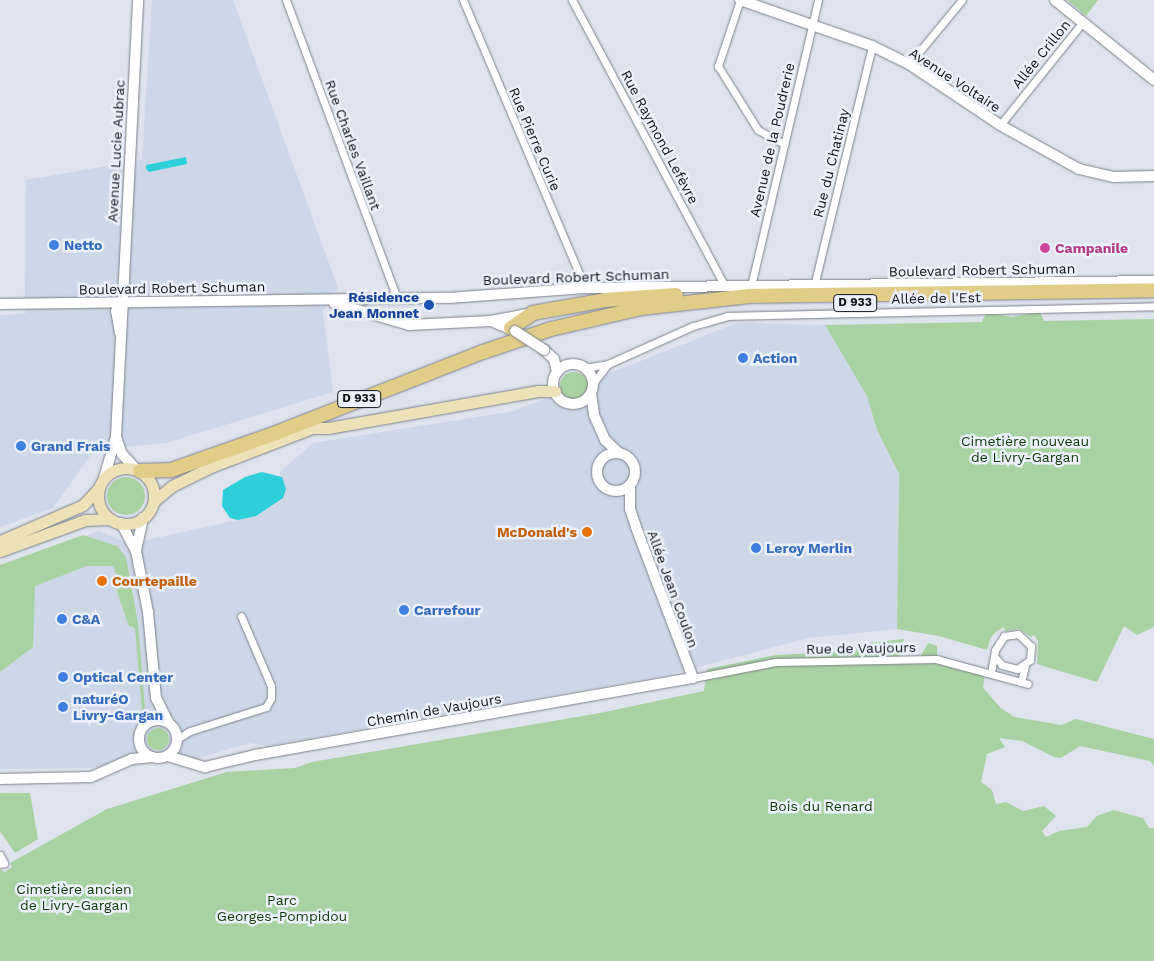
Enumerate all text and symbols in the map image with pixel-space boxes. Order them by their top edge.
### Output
street label: Allée Crillon [1008,16,1074,92]
street label: Avenue Voltaire [906,44,1004,116]
street label: Avenue de la Poudrerie [746,61,798,219]
street label: Rue Raymond Lefèvre [618,67,702,207]
street label: Rue Charles Vaillant [322,77,384,213]
street label: Avenue Lucie Aubrac [104,79,128,223]
street label: Rue Pierre Curie [506,85,564,193]
street label: Rue du Chatinay [809,107,853,219]
place label: Netto [64,237,102,253]
marker: Netto [48,239,60,251]
place label: Campanile [1055,240,1128,256]
marker: Campanile [1039,242,1051,254]
street label: Boulevard Robert Schuman [889,260,1075,280]
street label: Boulevard Robert Schuman [482,265,670,289]
street label: Boulevard Robert Schuman [79,278,265,298]
place label: Résidence Jean Monnet [329,289,419,322]
street label: Allée de l'Est [891,289,981,307]
road number: D 933 [832,294,878,312]
marker: Résidence Jean Monnet [423,299,435,311]
place label: Action [753,350,797,366]
marker: Action [737,352,749,364]
road number: D 933 [336,389,382,408]
park label: Cimetière nouveau de Livry-Gargan [961,433,1089,466]
place label: Grand Frais [31,438,111,454]
marker: Grand Frais [15,440,27,452]
place label: McDonald's [497,524,577,540]
marker: McDonald's [581,526,593,538]
street label: Allée Jean Coulon [644,528,702,650]
place label: Leroy Merlin [766,540,852,556]
marker: Leroy Merlin [750,542,762,554]
place label: Courtepaille [112,573,197,589]
marker: Courtepaille [96,575,108,587]
place label: Carrefour [414,602,480,618]
marker: Carrefour [398,604,410,616]
place label: C&A [72,611,100,627]
marker: C&A [56,613,68,625]
street label: Rue de Vaujours [806,639,916,657]
place label: Optical Center [73,669,173,685]
marker: Optical Center [57,671,69,683]
street label: Chemin de Vaujours [365,690,503,730]
place label: naturéO Livry-Gargan [73,691,163,724]
marker: naturéO Livry-Gargan [57,701,69,713]
park label: Bois du Renard [769,798,873,814]
park label: Cimetière ancien de Livry-Gargan [16,881,132,914]
park label: Parc Georges-Pompidou [217,892,347,924]

